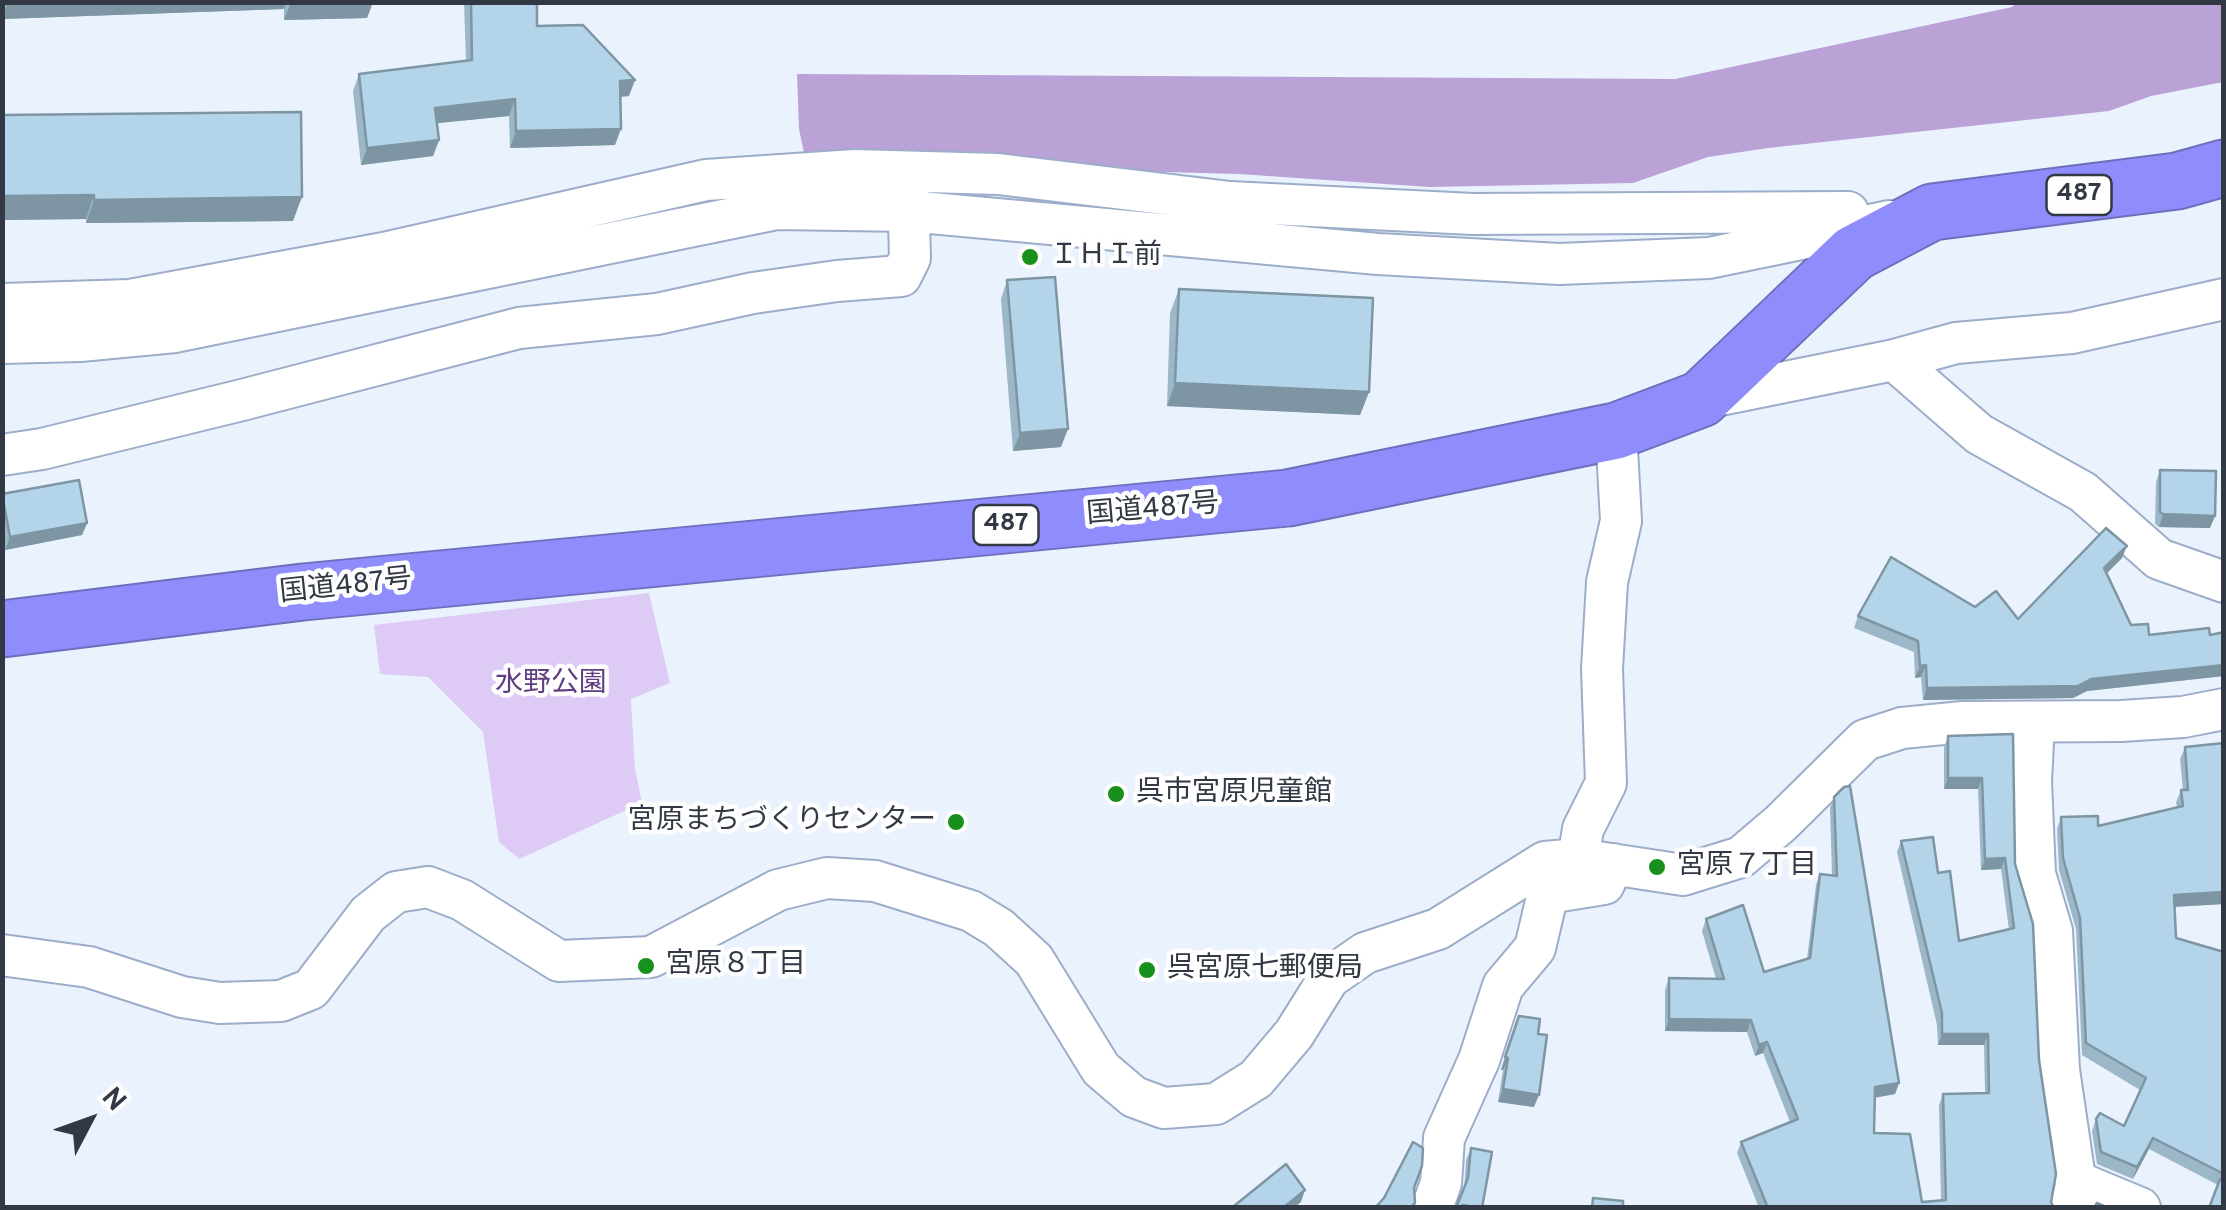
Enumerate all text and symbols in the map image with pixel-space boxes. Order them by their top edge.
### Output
road number: 487 [2046,175,2112,215]
place label: ＩＨＩ前 [1050,240,1162,274]
marker: ＩＨＩ前 [1019,246,1041,268]
street label: 国道487号 [1085,488,1221,534]
road number: 487 [974,505,1038,545]
street label: 国道487号 [278,564,414,612]
park label: 水野公園 [495,668,607,702]
place label: 呉市宮原児童館 [1136,777,1332,811]
marker: 呉市宮原児童館 [1105,783,1127,805]
place label: 宮原まちづくりセンター [628,805,936,839]
marker: 宮原まちづくりセンター [945,811,967,833]
place label: 宮原７丁目 [1677,850,1817,884]
marker: 宮原７丁目 [1646,856,1668,878]
place label: 宮原８丁目 [666,949,806,983]
place label: 呉宮原七郵便局 [1167,953,1363,987]
marker: 宮原８丁目 [635,955,657,977]
marker: 呉宮原七郵便局 [1136,959,1158,981]
north arrow [40,1070,140,1170]
text: N [92,1081,133,1120]

